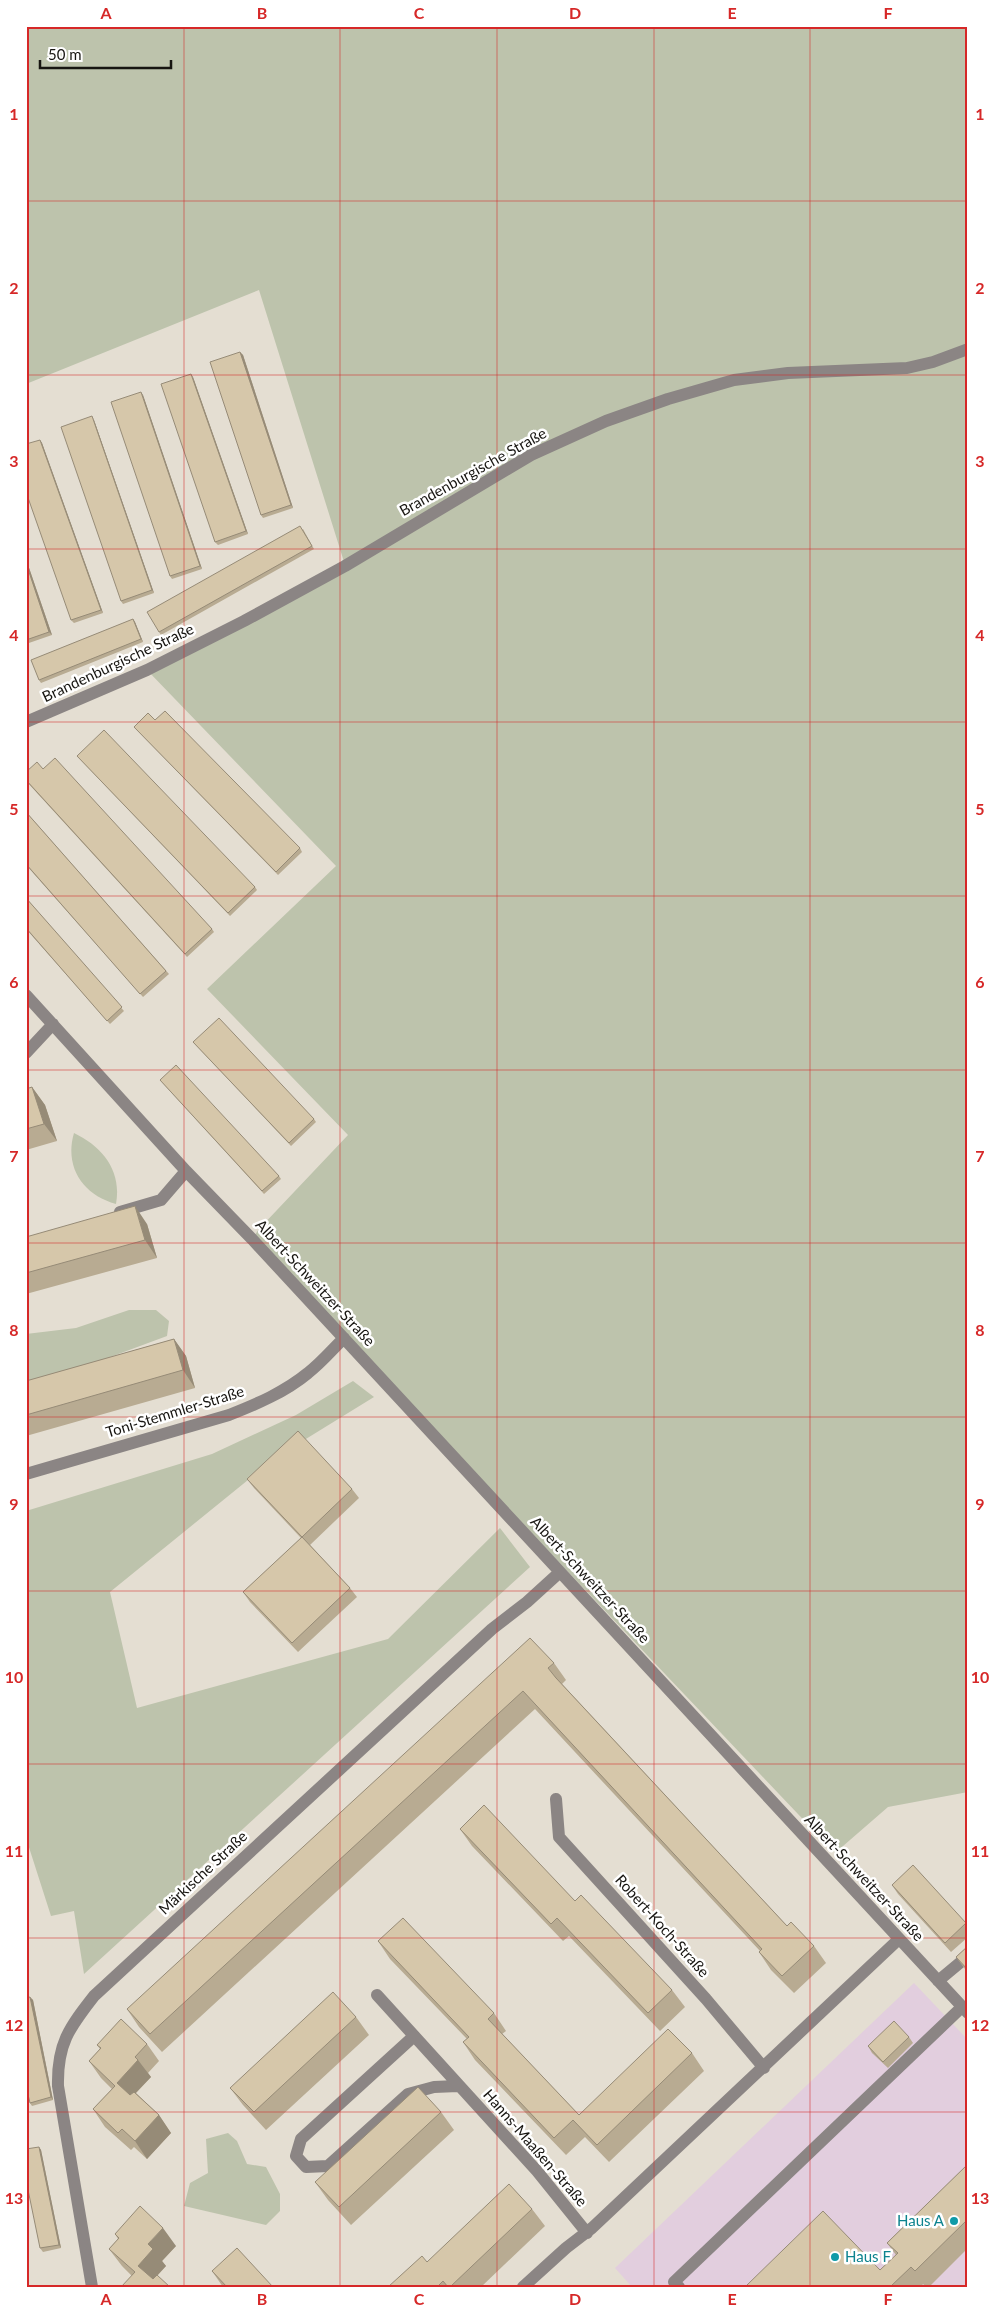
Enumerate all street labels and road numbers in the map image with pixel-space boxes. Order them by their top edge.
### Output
street label: Brandenburgische Straße [396,423,549,519]
street label: Brandenburgische Straße [39,619,196,705]
street label: Albert-Schweitzer-Straße [252,1215,379,1349]
street label: Toni-Stemmler-Straße [103,1381,246,1441]
street label: Albert-Schweitzer-Straße [527,1512,654,1646]
street label: Albert-Schweitzer-Straße [801,1810,928,1944]
street label: Märkische Straße [154,1827,250,1918]
street label: Robert-Koch-Straße [612,1870,714,1980]
street label: Hanns-Maaßen-Straße [480,2085,592,2210]

